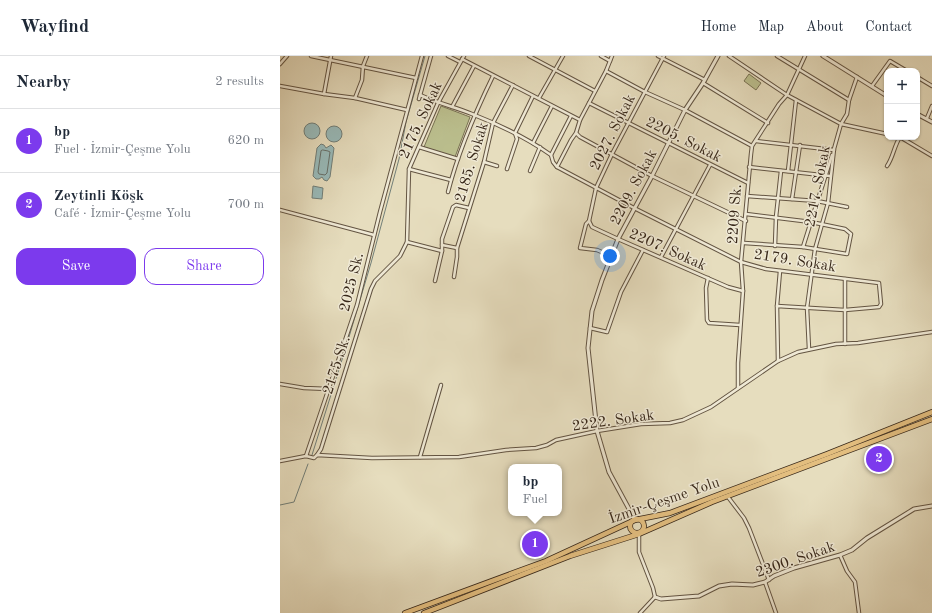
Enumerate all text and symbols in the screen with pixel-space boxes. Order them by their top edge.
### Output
text: Wayfind [20,18,89,37]
text: Home [701,20,736,34]
text: Map [758,20,784,34]
text: About [806,20,843,34]
text: Contact [865,20,912,34]
map controls [884,68,920,140]
button: + [884,68,920,104]
text: Nearby [16,74,71,91]
text: 2 results [215,75,264,88]
street label: 2175. Sokak [397,80,446,161]
street label: 2027. Sokak [588,92,639,173]
button: − [884,104,920,140]
street label: 2205. Sokak [643,115,724,166]
street label: 2185. Sokak [453,120,492,204]
text: bp [54,125,70,140]
text: 1 [25,134,33,147]
text: 620 m [227,134,264,147]
text: Fuel · İzmir-Çeşme Yolu [54,143,191,156]
street label: 2217. Sokak [803,144,834,228]
street label: 2209. Sokak [608,147,661,228]
street label: 2209 Sk. [726,183,745,245]
text: Zeytinli Köşk [54,189,144,204]
text: 2 [25,198,33,211]
text: 700 m [227,198,264,211]
text: Café · İzmir-Çeşme Yolu [54,207,191,220]
street label: 2207. Sokak [626,227,709,274]
your location [600,246,620,266]
button: Save [16,248,136,285]
button: Share [144,248,264,285]
street label: 2179. Sokak [753,248,837,275]
street label: 2025 Sk. [338,251,367,313]
street label: 2175 Sk. [321,334,354,396]
street label: 2222. Sokak [571,408,656,435]
pin: 2 [866,444,892,474]
popup [508,464,562,516]
street label: İzmir-Çeşme Yolu [606,473,722,527]
text: bp [522,475,538,490]
text: Fuel [522,493,548,506]
pin: 1 [522,529,548,559]
street label: 2300. Sokak [754,540,837,581]

